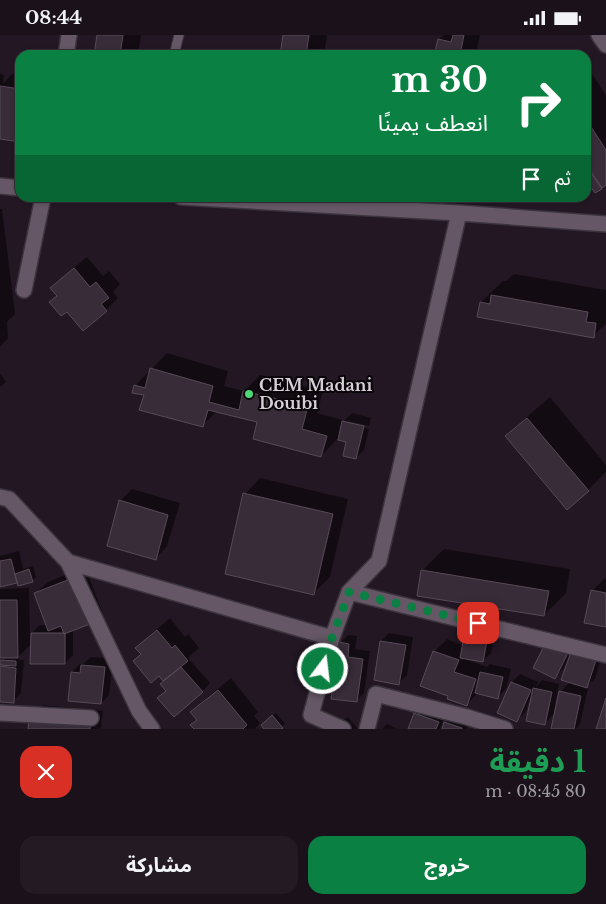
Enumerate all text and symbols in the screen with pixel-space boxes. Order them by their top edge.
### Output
text: 08:44 [25,6,82,29]
text: 30 m [391,58,488,101]
icon: right [506,70,571,135]
text: انعطف يمينًا [378,110,488,137]
icon: arrive [517,165,545,193]
text: ثم [555,167,571,190]
place label: CEM Madani Douibi [259,375,372,413]
marker: CEM Madani Douibi [243,388,255,400]
pin [457,602,499,644]
icon: arrive [464,609,492,637]
position arrow [296,642,348,694]
text: 1 دقيقة [489,743,586,780]
button: close [20,746,72,798]
text: 80 m · 08:45 [485,781,586,801]
button: مشاركة [20,836,298,894]
button: خروج [308,836,586,894]

